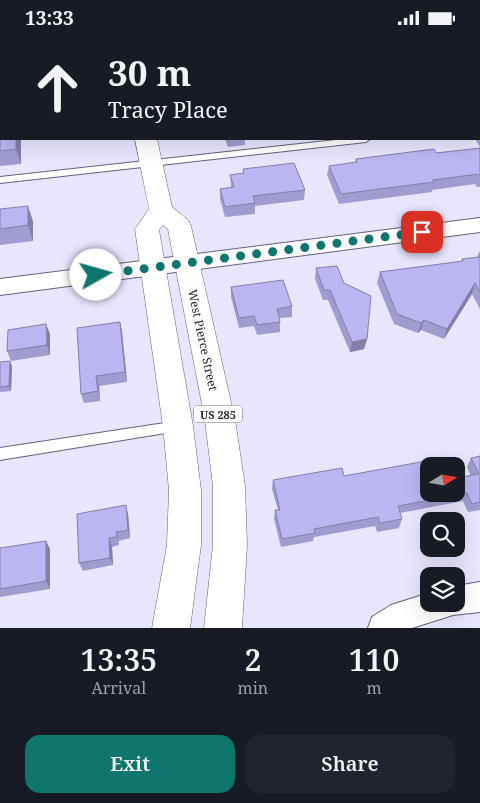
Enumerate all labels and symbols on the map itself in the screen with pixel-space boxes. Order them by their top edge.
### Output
pin [401,211,443,253]
position arrow [69,248,121,300]
street label: West Pierce Street [184,288,222,392]
road number: US 285 [194,405,242,423]
north arrow [420,457,465,503]

